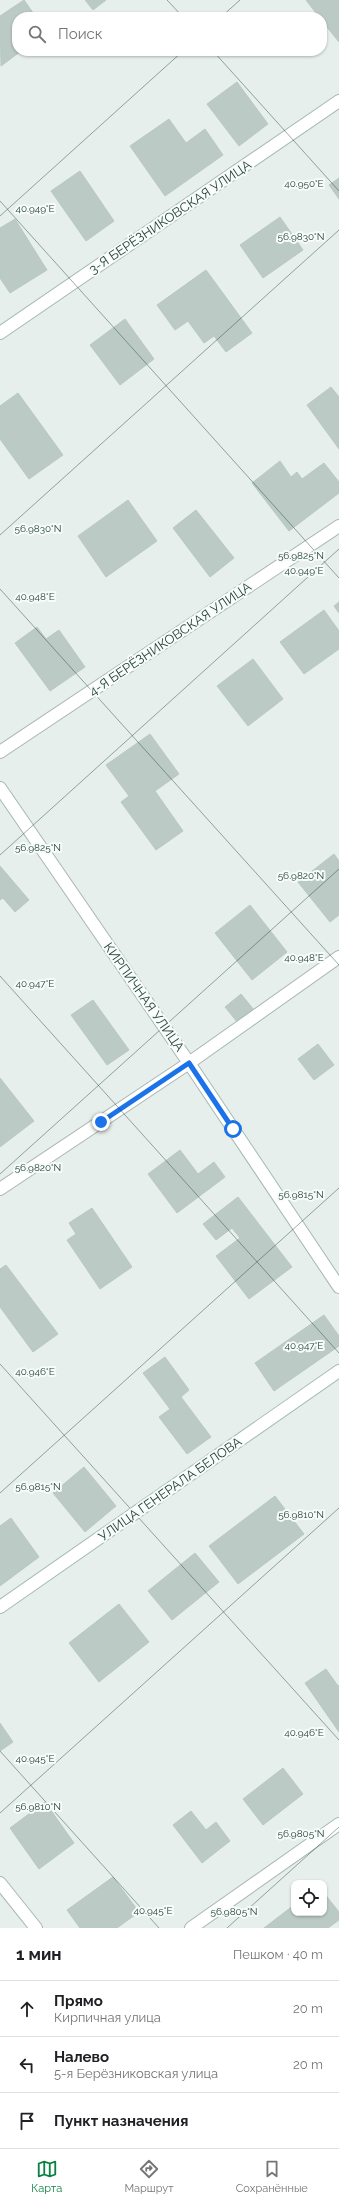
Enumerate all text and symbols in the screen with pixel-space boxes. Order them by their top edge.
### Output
search box [12,12,327,56]
icon: search [26,23,48,45]
text: Поиск [58,25,103,43]
street label: 3-Я БЕРЁЗНИКОВСКАЯ УЛИЦА [86,156,254,277]
text: 40.950°E [284,178,324,189]
text: 40.949°E [15,203,55,214]
text: 56.9830°N [278,231,324,242]
text: 56.9830°N [15,523,61,534]
text: 56.9825°N [278,550,324,561]
text: 40.949°E [284,565,324,576]
street label: 4-Я БЕРЁЗНИКОВСКАЯ УЛИЦА [85,578,254,699]
text: 40.948°E [15,591,55,602]
text: 56.9825°N [15,842,61,853]
text: 56.9820°N [278,870,324,881]
street label: КИРПИЧНАЯ УЛИЦА [101,940,187,1054]
text: 40.948°E [284,952,324,963]
text: 40.947°E [16,978,54,989]
route end [92,1113,110,1131]
route start [224,1120,242,1138]
text: 56.9820°N [15,1162,61,1173]
text: 56.9815°N [278,1189,324,1200]
text: 40.947°E [285,1340,323,1351]
text: 40.946°E [15,1366,55,1377]
street label: УЛИЦА ГЕНЕРАЛА БЕЛОВА [96,1434,244,1544]
text: 56.9815°N [15,1481,61,1492]
text: 56.9810°N [278,1509,324,1520]
text: 40.946°E [284,1727,324,1738]
text: 40.945°E [16,1753,55,1764]
text: 56.9810°N [15,1801,61,1812]
text: 56.9805°N [277,1828,325,1839]
map controls [291,1880,327,1916]
button: locate [291,1880,327,1916]
text: 40.945°E [134,1905,173,1916]
text: 56.9805°N [210,1906,258,1917]
text: 1 мин [16,1944,62,1964]
text: Пешком · 40 m [233,1947,323,1962]
text: Прямо [54,1992,103,2010]
icon: ahead [16,1998,38,2020]
text: 20 m [293,2001,323,2016]
text: Кирпичная улица [54,2010,161,2025]
text: Налево [54,2048,109,2066]
icon: left [16,2054,38,2076]
text: 20 m [293,2057,323,2072]
text: 5-я Берёзниковская улица [54,2066,218,2081]
icon: arrive [16,2110,38,2132]
text: Пункт назначения [54,2112,188,2130]
tab: Карта [31,2158,62,2195]
tab: Маршрут [124,2158,173,2195]
tab: Сохранённые [236,2158,308,2195]

